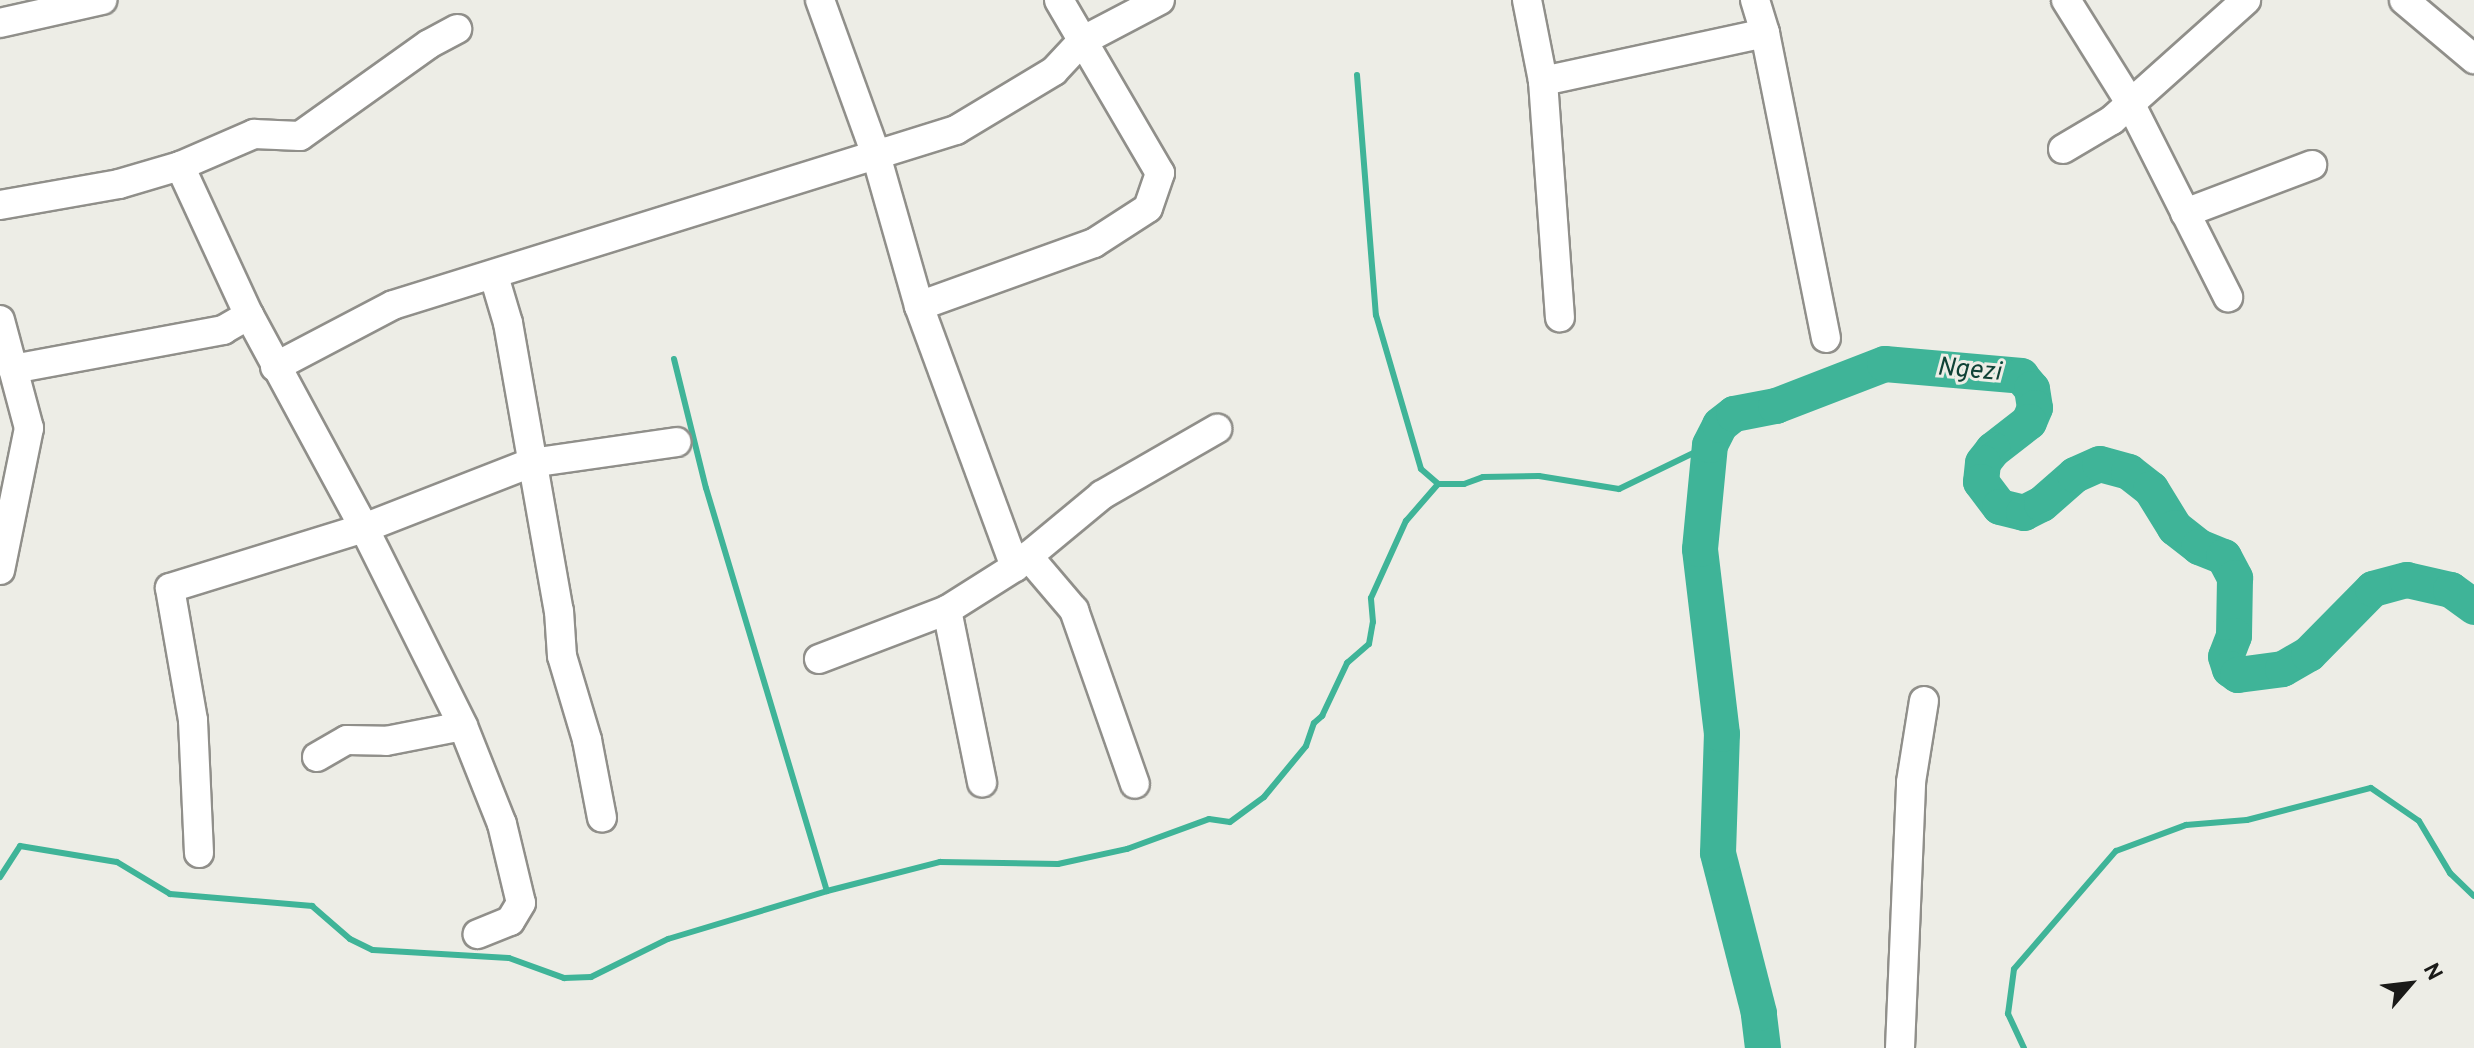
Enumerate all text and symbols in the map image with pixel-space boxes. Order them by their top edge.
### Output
water label: Ngezi [1936,353,2002,389]
north arrow [2370,944,2450,1024]
text: N [2416,959,2447,986]

